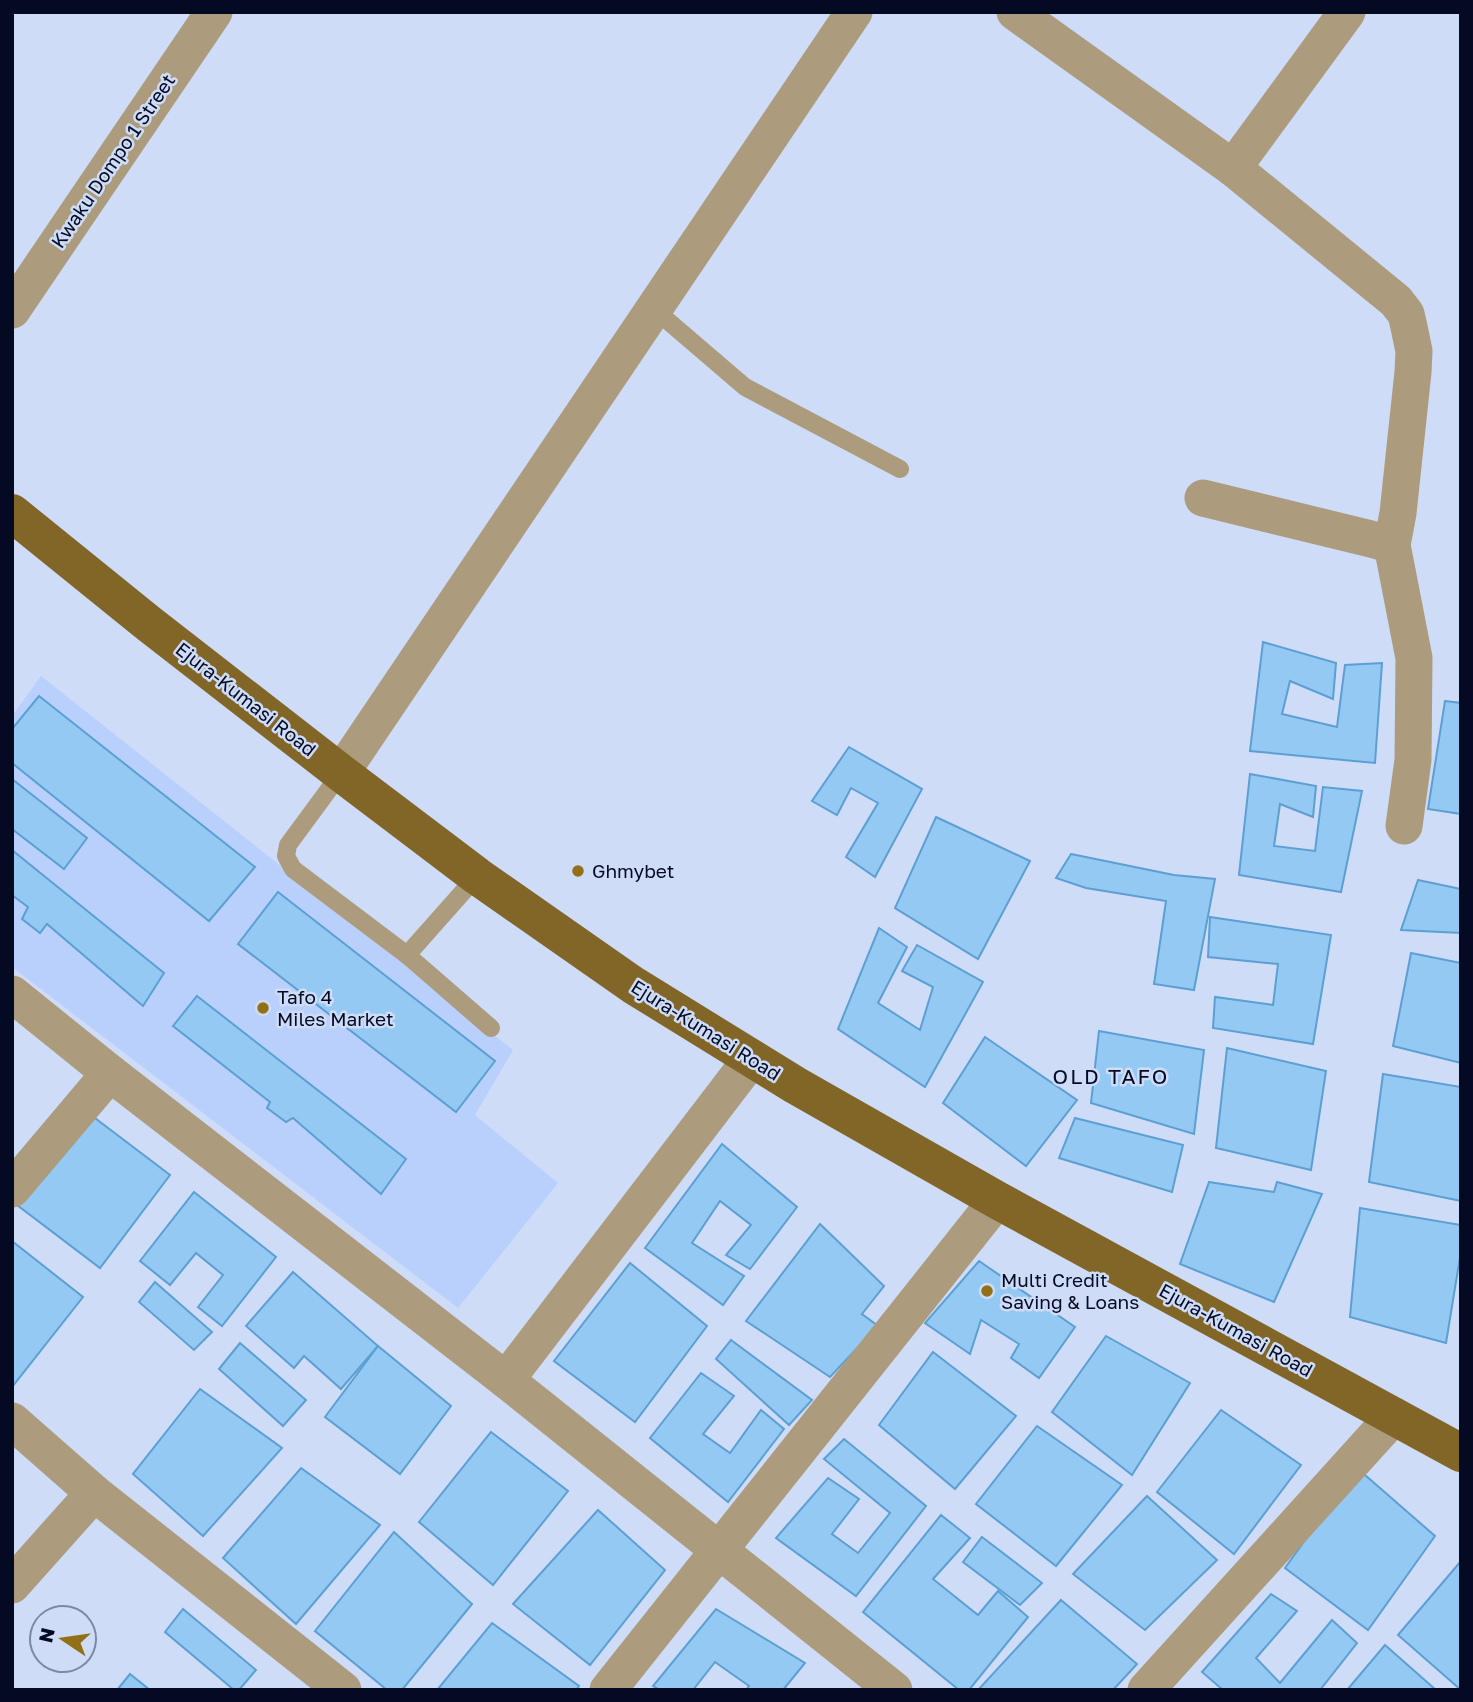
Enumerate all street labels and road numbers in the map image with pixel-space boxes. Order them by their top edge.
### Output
street label: Kwaku Dompo 1 Street [46,69,179,252]
street label: Ejura-Kumasi Road [172,637,321,760]
street label: Ejura-Kumasi Road [627,974,785,1085]
street label: Ejura-Kumasi Road [1156,1278,1317,1381]

